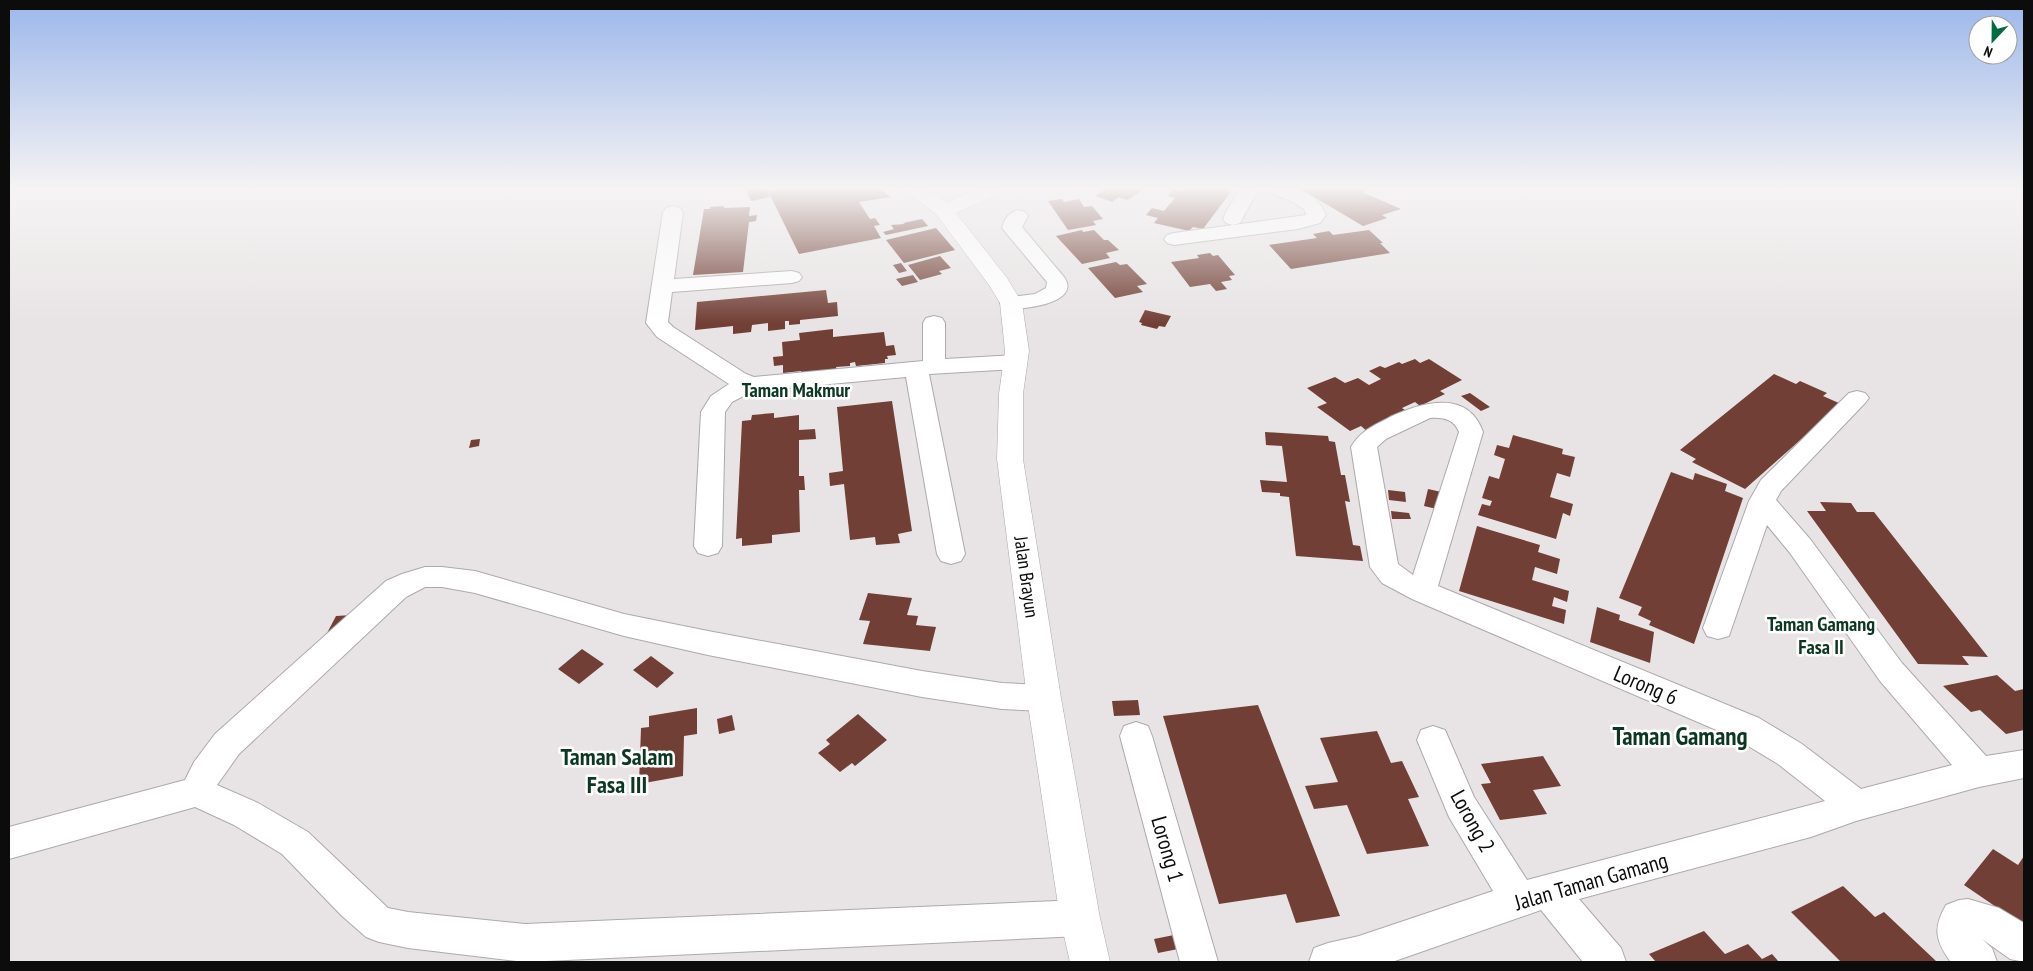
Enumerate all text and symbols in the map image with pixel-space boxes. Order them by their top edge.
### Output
north arrow [1968,15,2018,65]
text: N [1981,42,1995,62]
district label: Taman Makmur [742,377,850,403]
street label: Jalan Brayun [1009,534,1045,619]
district label: Taman Gamang Fasa II [1767,611,1875,660]
street label: Lorong 6 [1610,659,1682,711]
district label: Taman Gamang [1612,720,1748,752]
district label: Taman Salam Fasa III [561,741,673,800]
street label: Lorong 2 [1445,785,1501,857]
street label: Lorong 1 [1145,813,1191,885]
street label: Jalan Taman Gamang [1510,846,1671,916]

